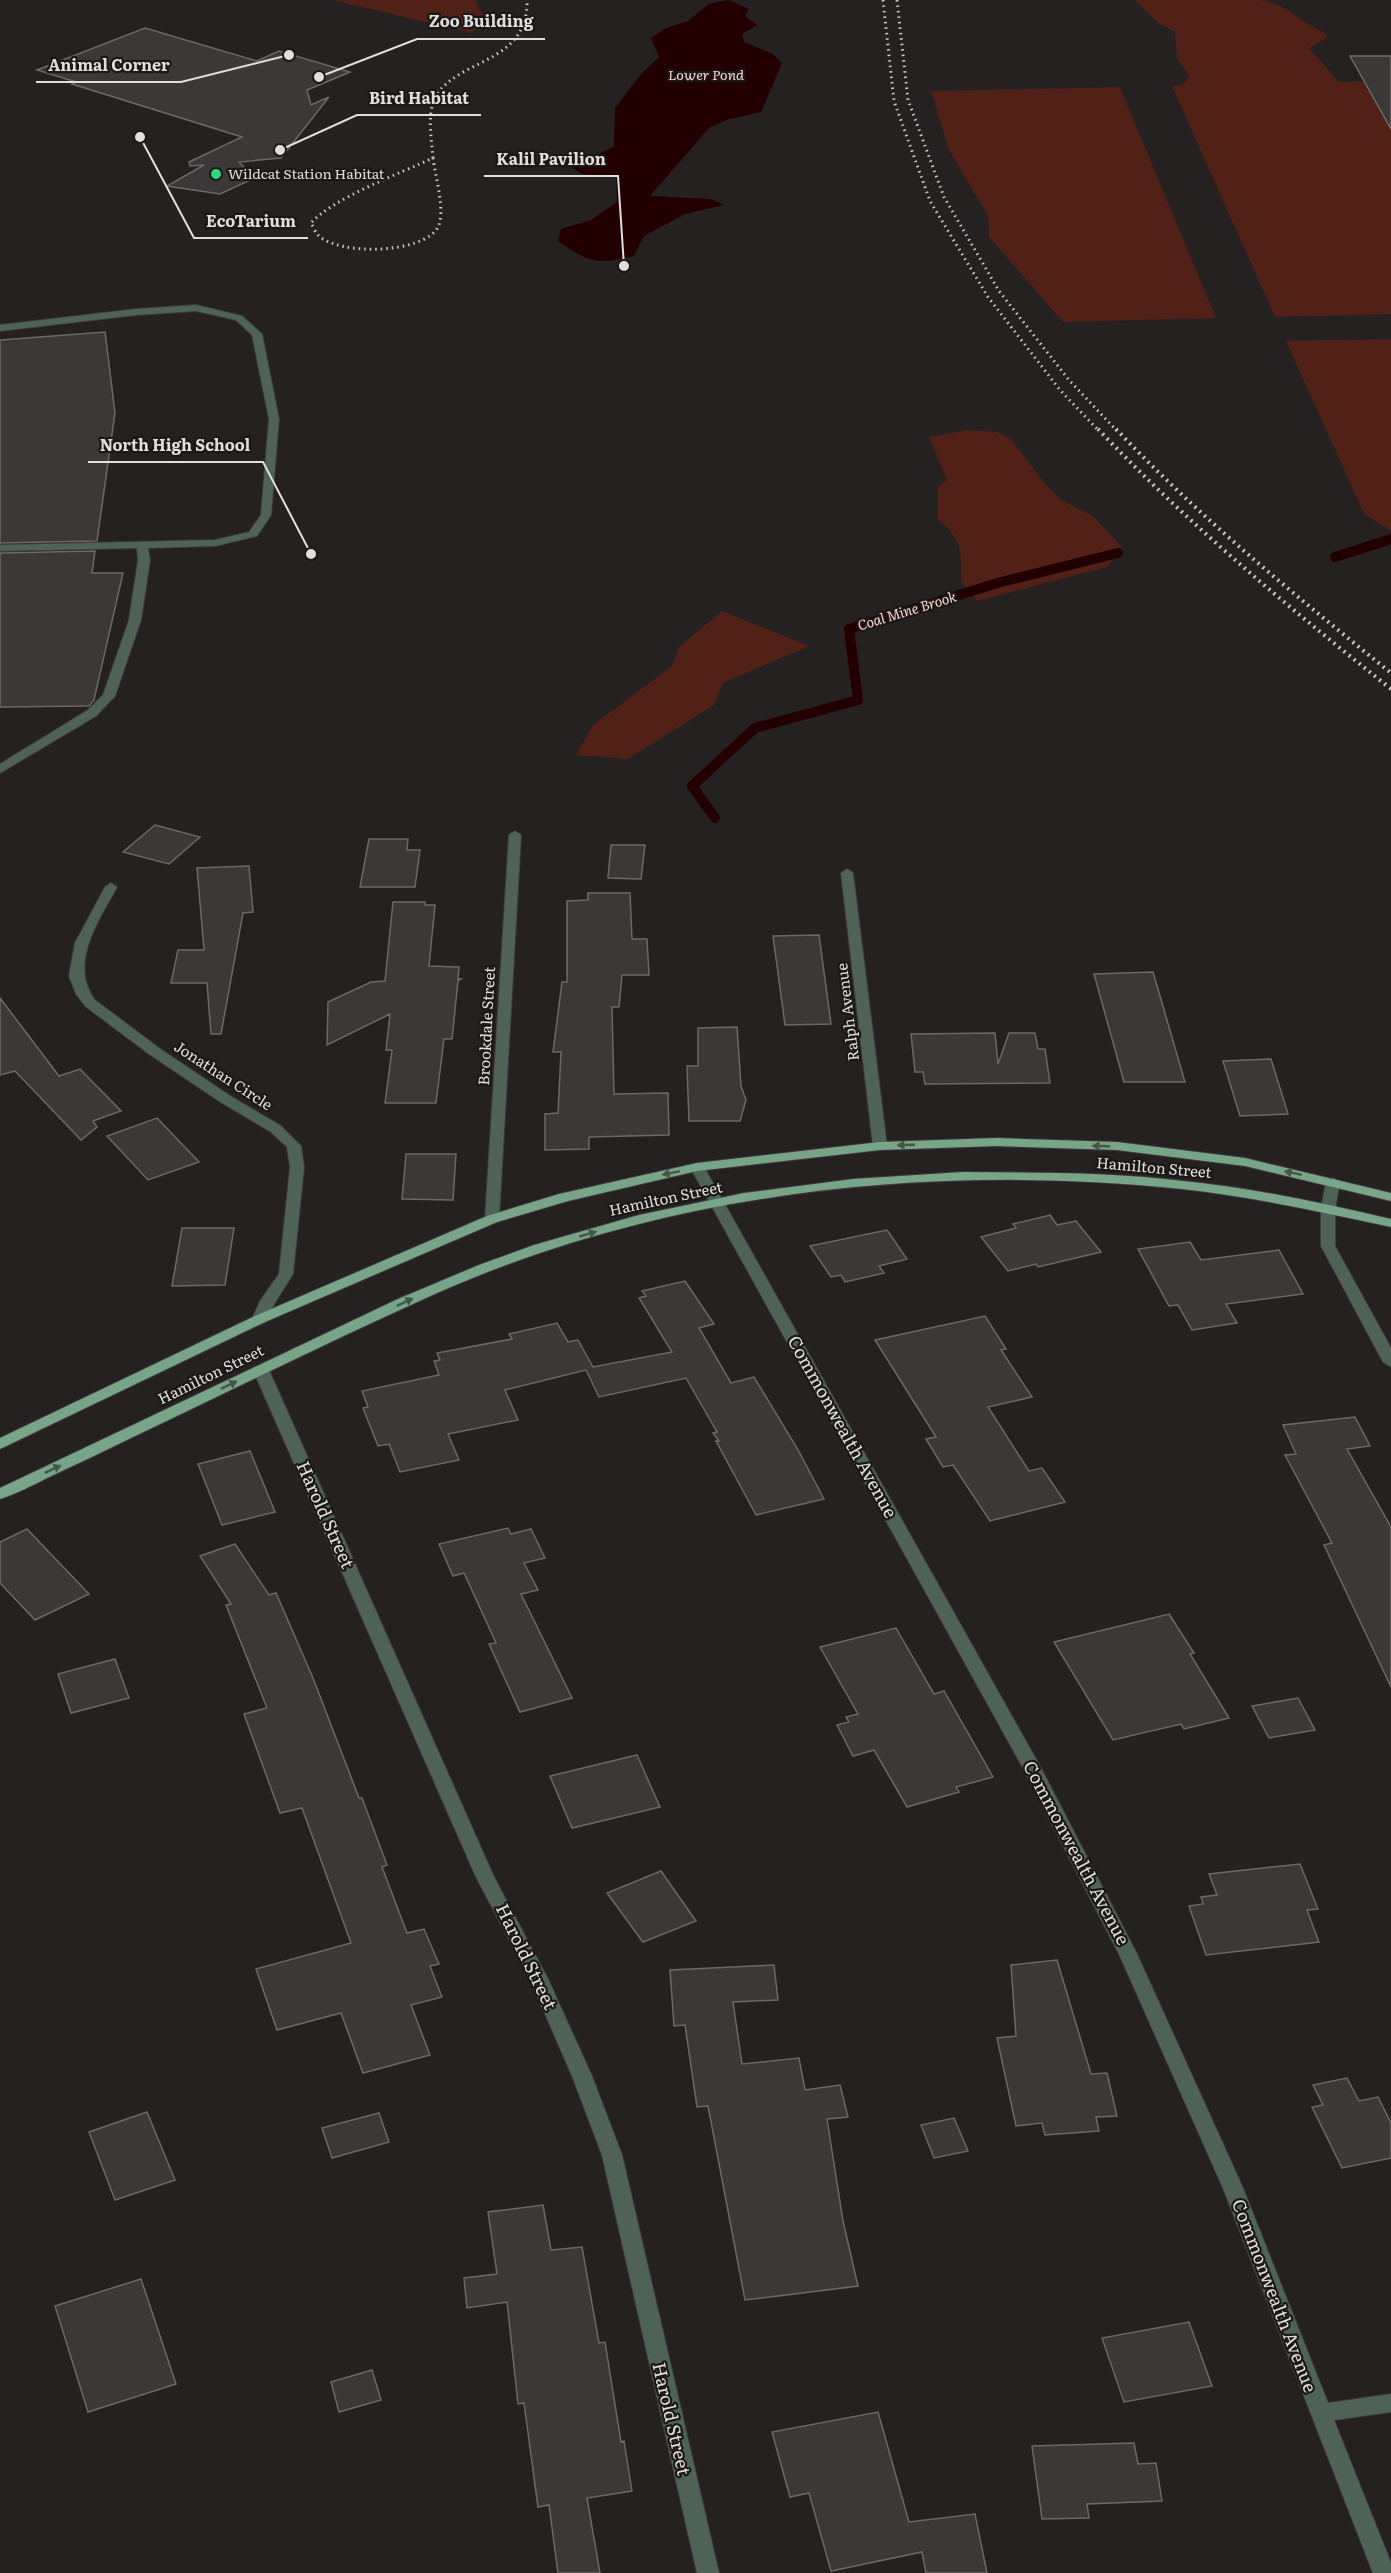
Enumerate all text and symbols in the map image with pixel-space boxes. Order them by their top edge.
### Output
callout: Zoo Building [417,5,545,39]
text: Zoo Building [429,8,534,32]
callout: Animal Corner [36,48,181,82]
text: Animal Corner [48,52,170,76]
water label: Lower Pond [668,64,744,84]
callout: Bird Habitat [357,81,481,115]
text: Bird Habitat [369,85,469,109]
callout: Kalil Pavilion [484,142,618,176]
text: Kalil Pavilion [496,146,606,170]
place label: Wildcat Station Habitat [228,163,385,183]
marker: Wildcat Station Habitat [209,167,223,181]
callout: EcoTarium [194,204,308,238]
text: EcoTarium [206,208,296,232]
callout: North High School [88,428,263,462]
text: North High School [100,432,251,456]
water label: Coal Mine Brook [855,585,959,635]
street label: Ralph Avenue [829,962,864,1062]
street label: Brookdale Street [471,966,500,1086]
street label: Jonathan Circle [170,1034,278,1115]
one-way arrow [896,1141,915,1150]
one-way arrow [1091,1141,1110,1150]
street label: Hamilton Street [1096,1150,1213,1183]
one-way arrow [661,1168,680,1178]
one-way arrow [1284,1168,1303,1177]
street label: Hamilton Street [607,1174,725,1221]
one-way arrow [579,1229,597,1238]
one-way arrow [397,1298,414,1307]
street label: Commonwealth Avenue [782,1330,905,1523]
street label: Hamilton Street [153,1338,267,1409]
one-way arrow [220,1381,237,1390]
street label: Harold Street [291,1456,362,1573]
one-way arrow [44,1465,61,1474]
street label: Commonwealth Avenue [1017,1755,1137,1949]
street label: Harold Street [490,1899,565,2015]
street label: Commonwealth Avenue [1226,2195,1325,2396]
street label: Harold Street [646,2360,699,2479]

